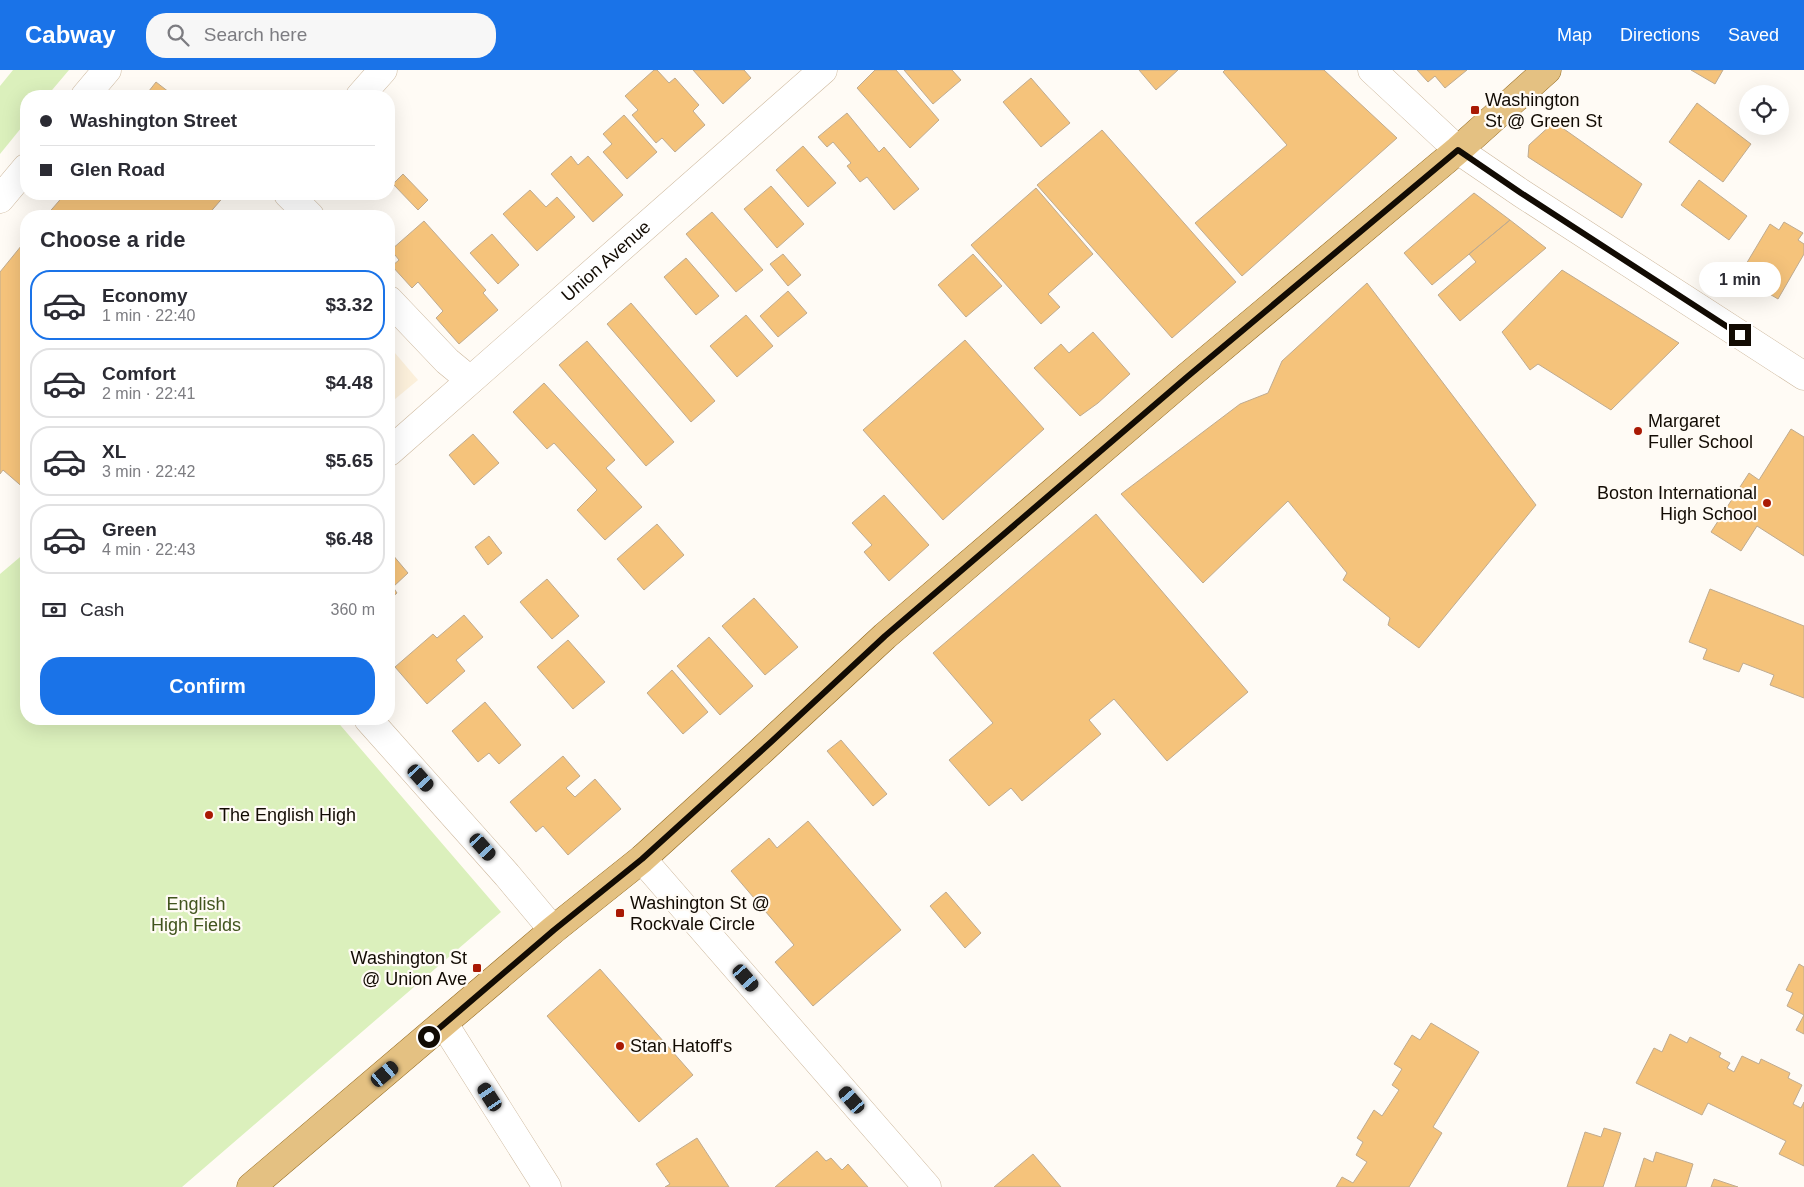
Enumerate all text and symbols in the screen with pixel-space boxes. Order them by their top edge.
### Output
search box [146,13,496,58]
text: Cabway [25,21,116,48]
icon: search [164,21,192,49]
text: Search here [204,24,307,45]
text: Map [1557,25,1592,45]
text: Directions [1620,25,1700,45]
text: Saved [1728,25,1779,45]
map controls [1739,85,1789,135]
button: locate [1739,85,1789,135]
place label: Washington St @ Green St [1485,90,1602,131]
marker: Washington St @ Green St [1469,104,1481,116]
text: Washington Street [70,110,237,131]
text: Glen Road [70,159,165,180]
street label: Union Avenue [557,217,655,306]
text: Choose a ride [40,227,185,252]
callout: 1 min [1699,262,1781,298]
text: 1 min [1719,271,1761,288]
icon: car [42,283,87,328]
text: Economy [102,285,188,306]
text: $3.32 [325,294,373,315]
text: 1 min · 22:40 [102,307,195,324]
route end [1729,324,1751,346]
icon: car [42,361,87,406]
text: Comfort [102,363,176,384]
text: $4.48 [325,372,373,393]
text: 2 min · 22:41 [102,385,195,402]
place label: Margaret Fuller School [1648,411,1753,452]
marker: Margaret Fuller School [1632,425,1644,437]
icon: car [42,439,87,484]
text: XL [102,441,126,462]
text: $5.65 [325,450,373,471]
text: 3 min · 22:42 [102,463,195,480]
place label: Boston International High School [1597,483,1757,524]
marker: Boston International High School [1761,497,1773,509]
icon: car [42,517,87,562]
text: Green [102,519,157,540]
text: $6.48 [325,528,373,549]
text: 4 min · 22:43 [102,541,195,558]
icon: cash [40,596,68,624]
text: Cash [80,599,124,620]
text: 360 m [331,601,375,618]
button: Confirm [40,657,375,715]
car [405,762,436,794]
place label: The English High [219,805,356,825]
marker: The English High [203,809,215,821]
car [467,831,498,863]
place label: Washington St @ Rockvale Circle [630,893,770,934]
park label: English High Fields [151,894,241,935]
marker: Washington St @ Rockvale Circle [614,907,626,919]
place label: Washington St @ Union Ave [351,948,467,989]
marker: Washington St @ Union Ave [471,962,483,974]
car [730,962,761,994]
route start [418,1026,440,1048]
place label: Stan Hatoff's [630,1036,732,1056]
marker: Stan Hatoff's [614,1040,626,1052]
car [368,1059,401,1089]
car [475,1080,504,1114]
car [836,1084,867,1116]

